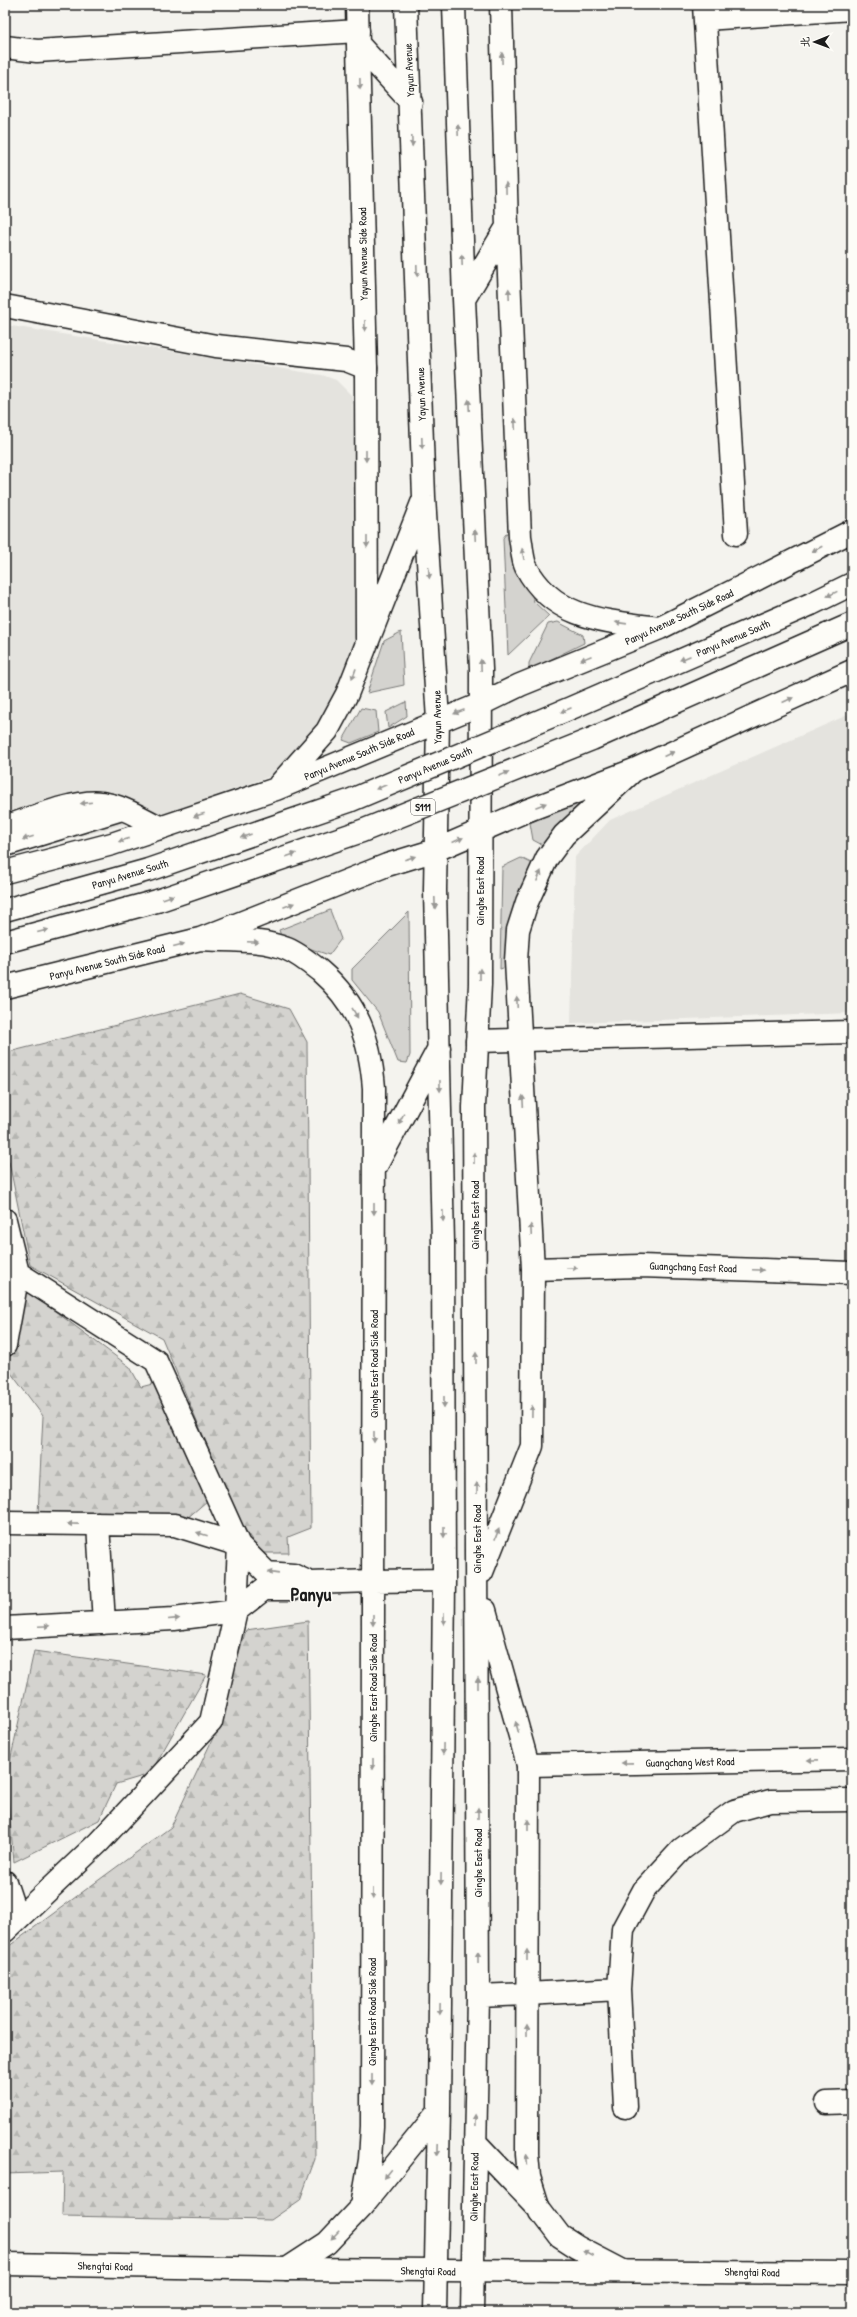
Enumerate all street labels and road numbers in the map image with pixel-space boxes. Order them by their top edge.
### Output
street label: Yayun Avenue [401,42,417,97]
street label: Yayun Avenue Side Road [355,207,371,301]
street label: Yayun Avenue [413,366,429,421]
street label: Panyu Avenue South Side Road [623,586,735,648]
street label: Panyu Avenue South [694,617,772,659]
street label: Yayun Avenue [430,689,444,744]
street label: Panyu Avenue South Side Road [302,724,417,784]
street label: Panyu Avenue South [396,743,474,787]
road number: S111 [411,799,435,815]
street label: Panyu Avenue South [90,856,170,892]
street label: Qinghe East Road [473,856,487,925]
street label: Panyu Avenue South Side Road [48,941,167,983]
street label: Qinghe East Road [468,1180,482,1249]
street label: Guangchang East Road [649,1258,738,1276]
street label: Qinghe East Road Side Road [367,1309,381,1418]
street label: Qinghe East Road [470,1504,484,1573]
street label: Qinghe East Road Side Road [366,1633,380,1742]
street label: Guangchang West Road [645,1754,735,1770]
street label: Qinghe East Road [471,1828,485,1897]
street label: Qinghe East Road Side Road [365,1957,379,2066]
street label: Qinghe East Road [466,2152,482,2222]
street label: Shengtai Road [77,2259,133,2273]
street label: Shengtai Road [400,2264,456,2278]
street label: Shengtai Road [724,2265,780,2279]

